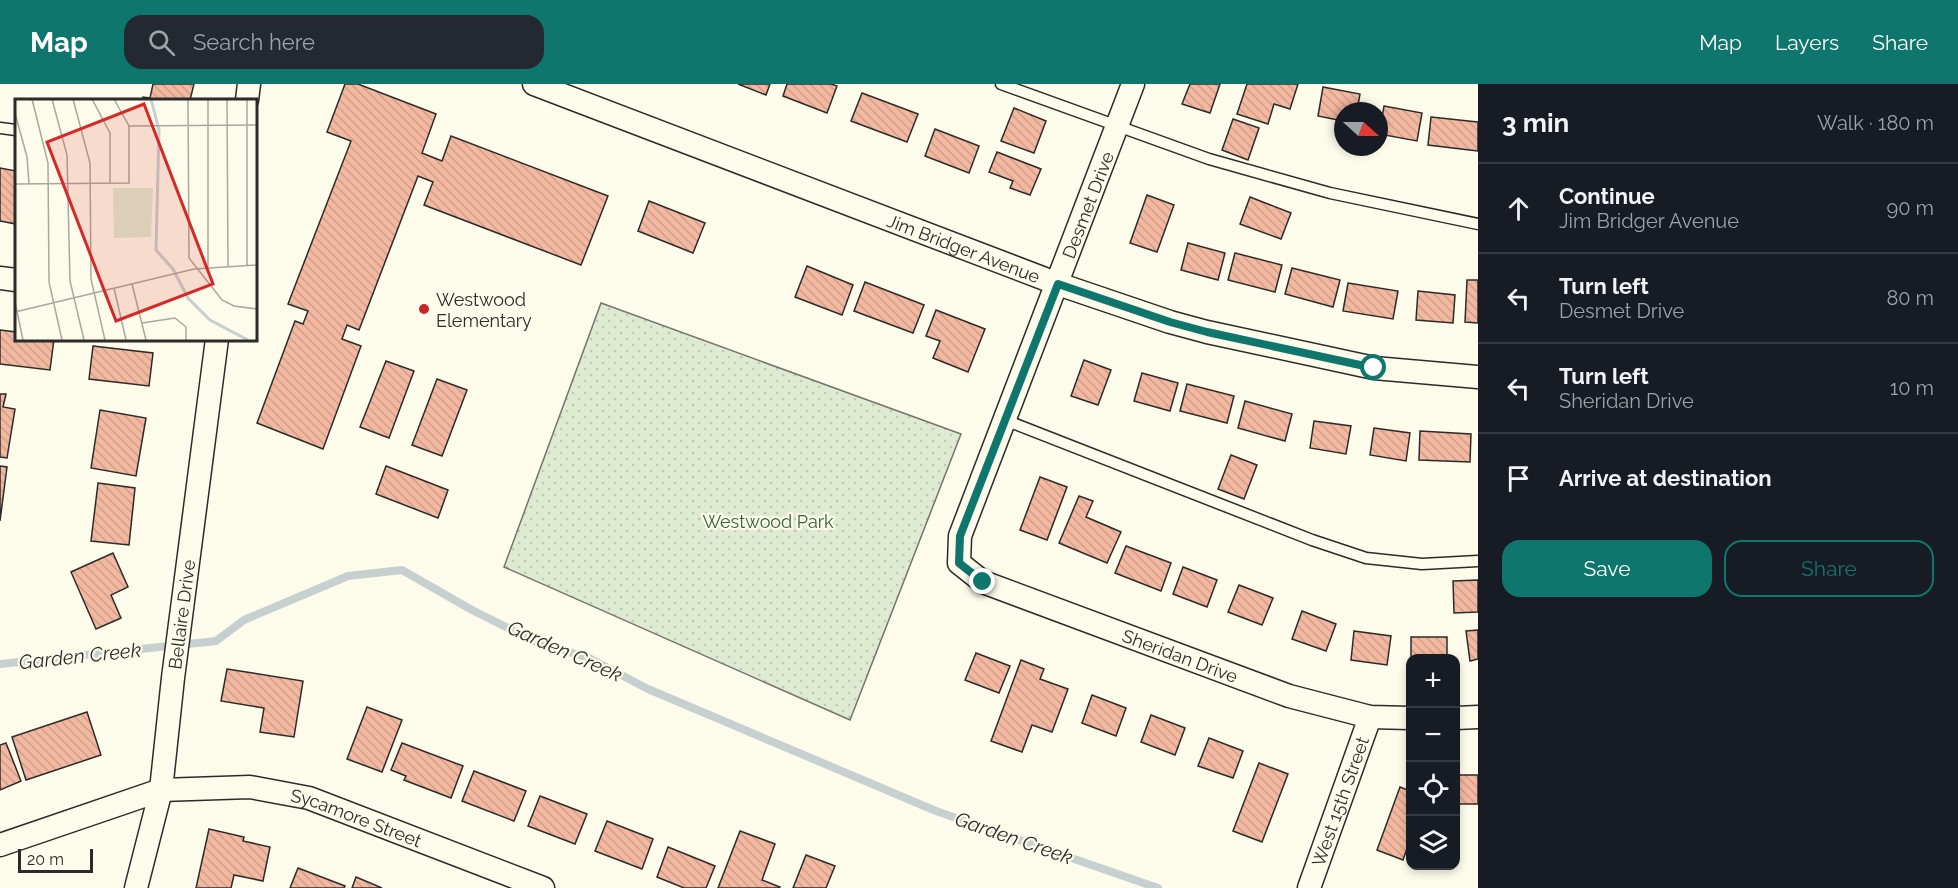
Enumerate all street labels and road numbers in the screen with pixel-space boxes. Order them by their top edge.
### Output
street label: Desmet Drive [1058,148,1118,261]
street label: Jim Bridger Avenue [884,209,1044,287]
street label: Bellaire Drive [164,558,199,670]
street label: Sheridan Drive [1120,624,1241,687]
street label: West 15th Street [1307,734,1373,869]
street label: Sycamore Street [289,784,425,851]

